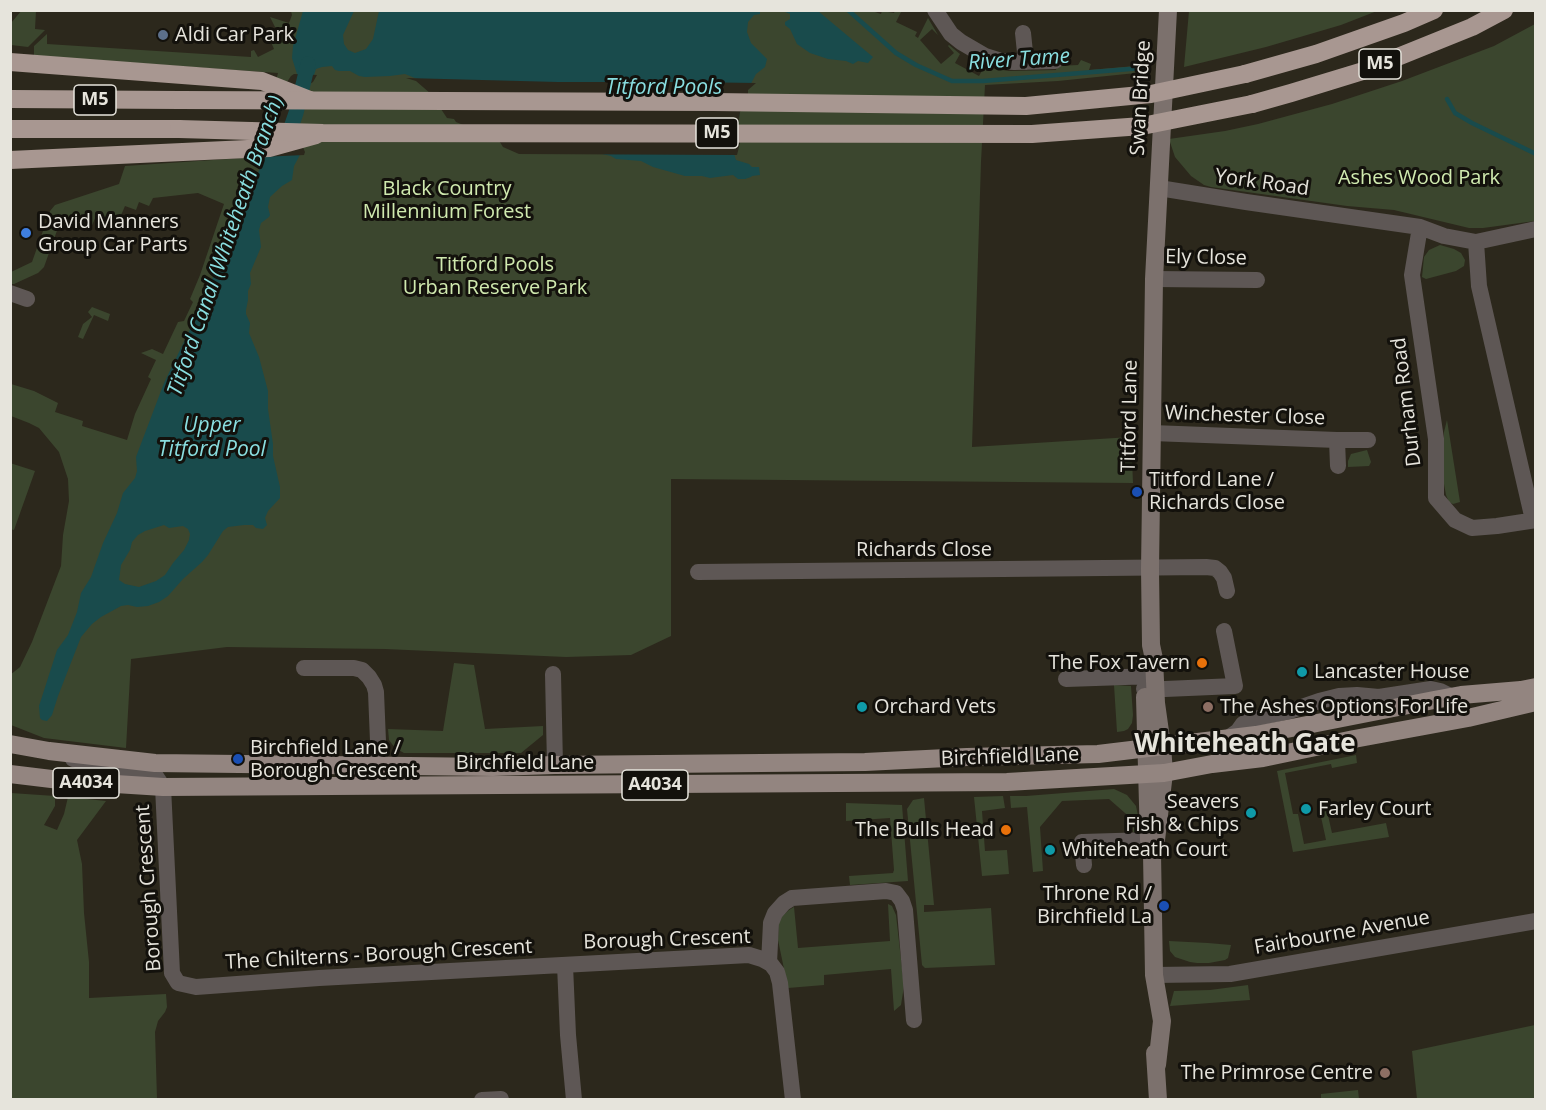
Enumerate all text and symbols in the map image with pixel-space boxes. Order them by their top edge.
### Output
place label: Aldi Car Park [175,23,294,47]
marker: Aldi Car Park [156,28,170,42]
street label: Swan Bridge [1126,40,1156,156]
water label: River Tame [967,44,1071,76]
road number: M5 [1359,49,1401,79]
water label: Titford Pools [606,75,722,101]
road number: M5 [74,85,116,115]
water label: Titford Canal (Whiteheath Branch) [163,93,289,399]
road number: M5 [696,118,738,148]
street label: York Road [1213,165,1311,201]
park label: Ashes Wood Park [1338,166,1500,190]
park label: Black Country Millennium Forest [363,177,531,224]
place label: David Manners Group Car Parts [38,210,188,257]
marker: David Manners Group Car Parts [19,226,33,240]
street label: Ely Close [1165,245,1247,271]
park label: Titford Pools Urban Reserve Park [403,253,587,300]
street label: Durham Road [1387,336,1427,468]
street label: Titford Lane [1117,359,1143,473]
street label: Winchester Close [1164,401,1326,431]
water label: Upper Titford Pool [158,413,266,463]
place label: Titford Lane / Richards Close [1149,468,1285,515]
marker: Titford Lane / Richards Close [1130,485,1144,499]
street label: Richards Close [856,538,992,562]
place label: The Fox Tavern [1048,651,1190,675]
marker: The Fox Tavern [1195,656,1209,670]
place label: Lancaster House [1314,660,1470,684]
marker: Lancaster House [1295,665,1309,679]
place label: Orchard Vets [874,695,996,719]
place label: The Ashes Options For Life [1220,695,1468,719]
marker: Orchard Vets [855,700,869,714]
marker: The Ashes Options For Life [1201,700,1215,714]
district label: Whiteheath Gate [1134,729,1356,761]
place label: Birchfield Lane / Borough Crescent [250,736,417,783]
street label: Birchfield Lane [940,743,1080,771]
street label: Birchfield Lane [456,751,594,775]
marker: Birchfield Lane / Borough Crescent [231,752,245,766]
road number: A4034 [53,768,119,798]
road number: A4034 [622,770,688,800]
place label: Seavers Fish & Chips [1125,790,1239,837]
place label: Farley Court [1318,797,1431,821]
marker: Farley Court [1299,802,1313,816]
street label: Borough Crescent [131,804,167,972]
marker: Seavers Fish & Chips [1244,806,1258,820]
place label: The Bulls Head [855,818,994,842]
marker: The Bulls Head [999,823,1013,837]
place label: Whiteheath Court [1062,838,1228,862]
marker: Whiteheath Court [1043,843,1057,857]
place label: Throne Rd / Birchfield La [1037,882,1152,929]
marker: Throne Rd / Birchfield La [1157,899,1171,913]
street label: Fairbourne Avenue [1252,906,1432,960]
street label: Borough Crescent [583,925,751,955]
street label: The Chilterns - Borough Crescent [225,935,533,975]
place label: The Primrose Centre [1181,1061,1373,1085]
marker: The Primrose Centre [1378,1066,1392,1080]

